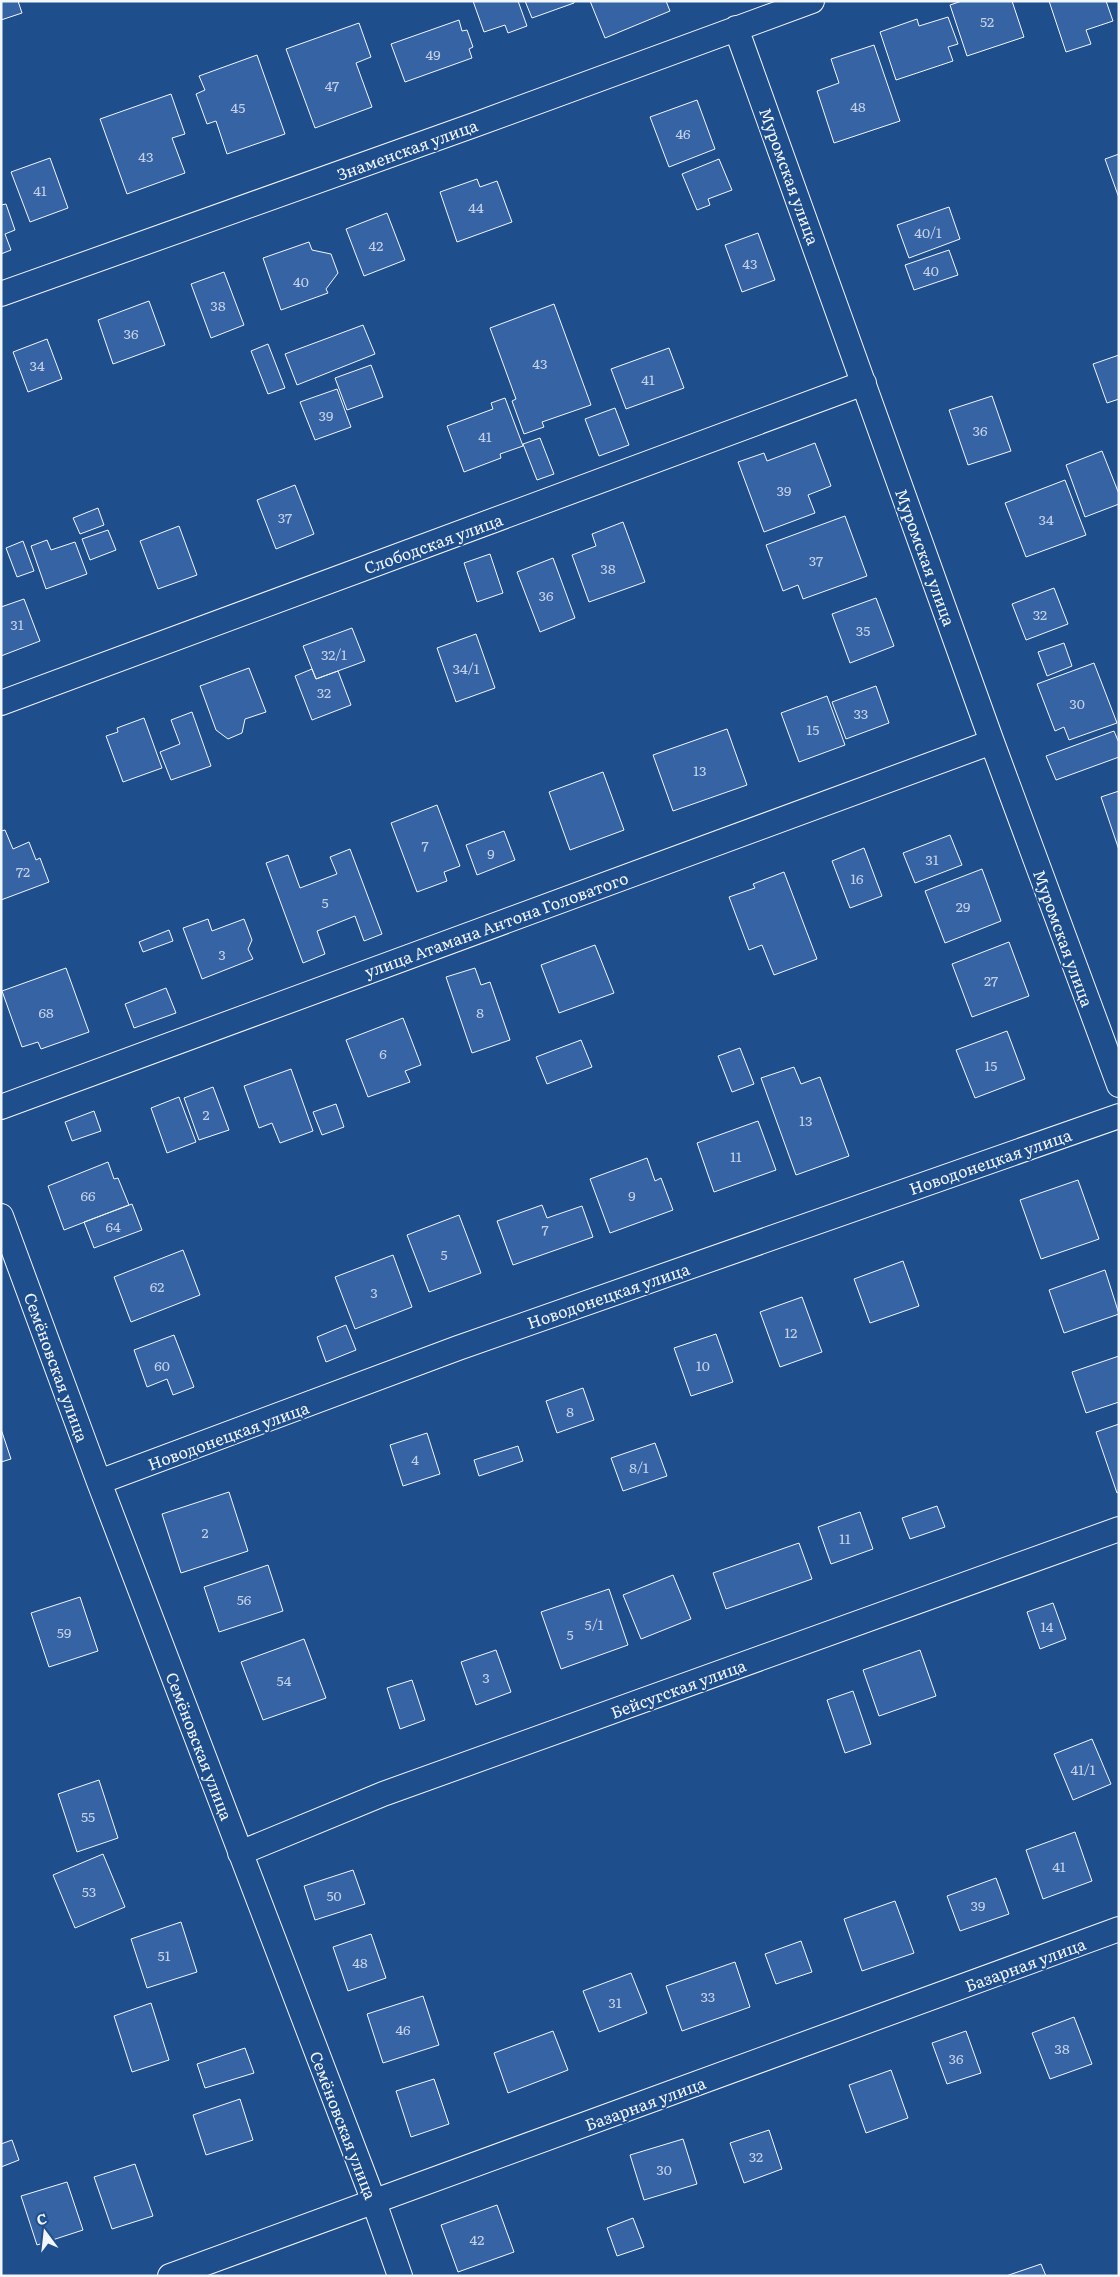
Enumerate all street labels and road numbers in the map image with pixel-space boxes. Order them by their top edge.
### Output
street label: Муромская улица [754,104,826,248]
street label: Знаменская улица [333,112,481,186]
street label: Муромская улица [890,485,962,629]
street label: Слободская улица [360,507,506,579]
street label: улица Атамана Антона Головатого [361,865,631,983]
street label: Муромская улица [1028,866,1100,1010]
street label: Новодонецкая улица [906,1122,1075,1200]
street label: Новодонецкая улица [524,1256,693,1334]
street label: Семёновская улица [19,1289,95,1445]
street label: Новодонецкая улица [144,1394,312,1475]
street label: Бейсугская улица [607,1652,749,1724]
street label: Семёновская улица [161,1668,239,1824]
street label: Базарная улица [961,1931,1089,1997]
street label: Семёновская улица [305,2047,383,2203]
street label: Базарная улица [581,2070,709,2136]

